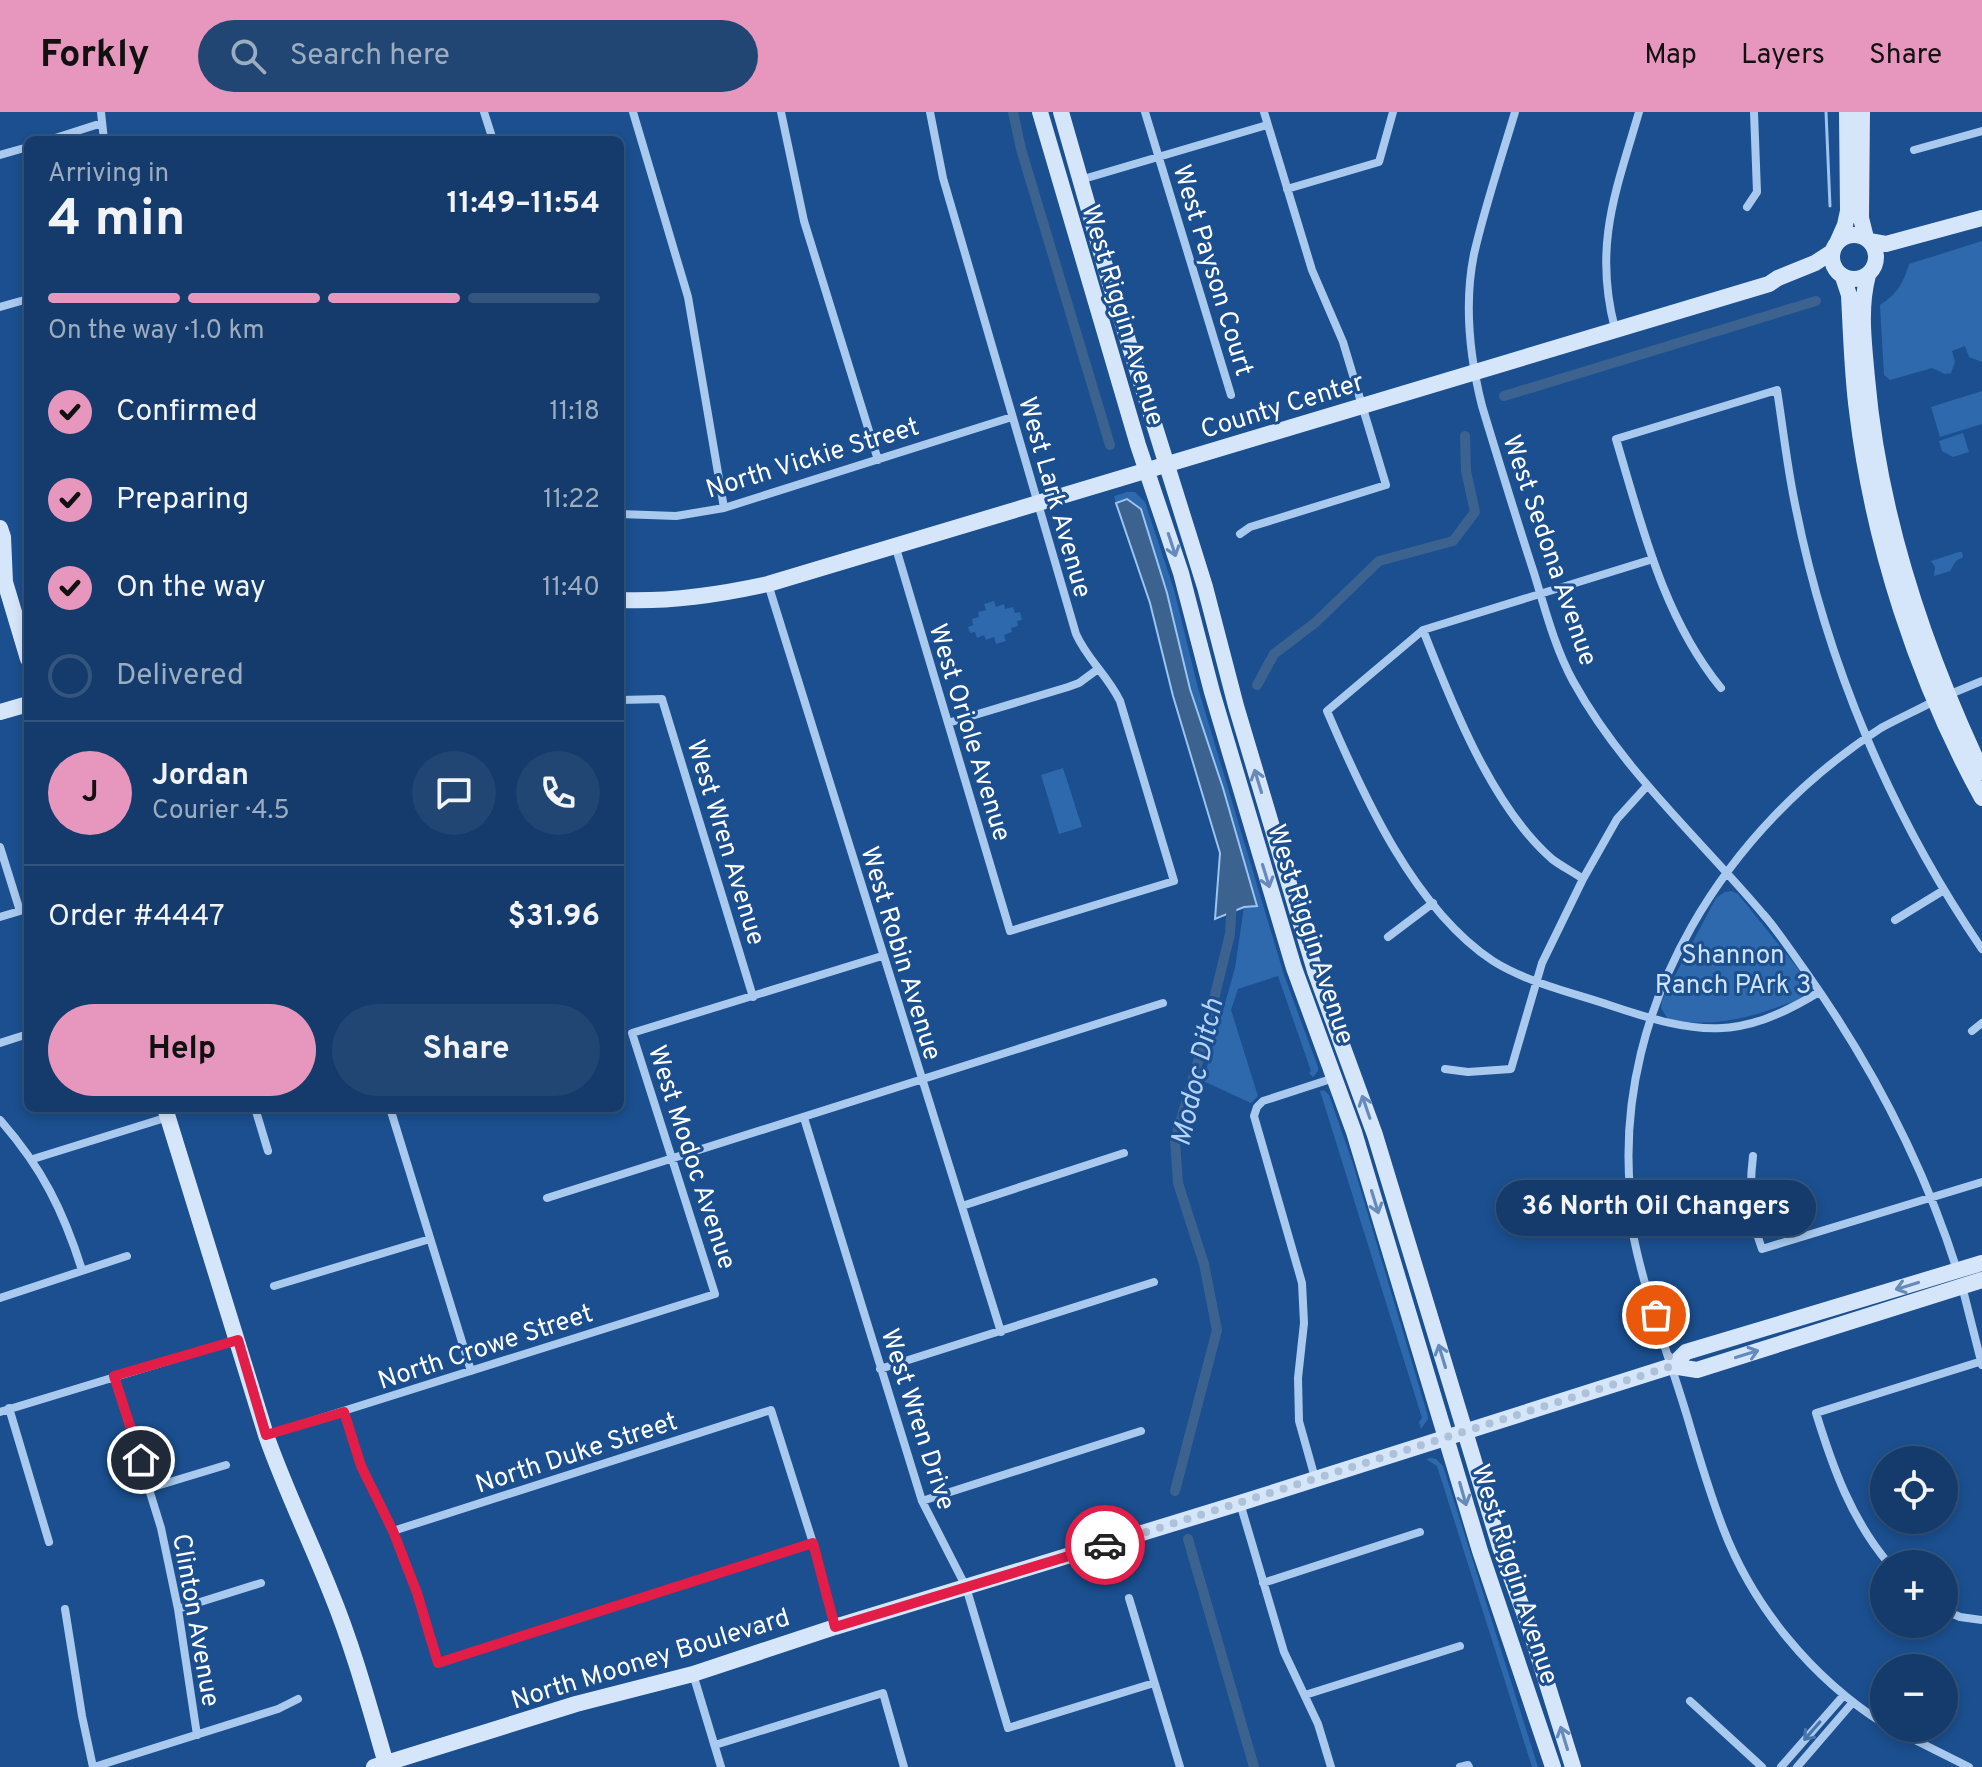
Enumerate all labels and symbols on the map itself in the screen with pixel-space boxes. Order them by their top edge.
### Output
street label: West Payson Court [1164,161,1259,380]
street label: West Riggin Avenue [1072,201,1171,430]
street label: County Center [1197,367,1368,448]
street label: West Lark Avenue [1009,394,1098,602]
street label: North Vickie Street [702,411,923,507]
street label: West Sedona Avenue [1494,431,1604,671]
one-way arrow [1166,532,1180,557]
street label: West Oriole Avenue [920,620,1017,846]
street label: West Wren Avenue [678,736,772,949]
one-way arrow [1250,768,1265,794]
street label: West Riggin Avenue [1259,821,1361,1049]
street label: West Robin Avenue [851,843,948,1065]
one-way arrow [1259,862,1274,888]
park label: Shannon Ranch PArk 3 [1655,940,1811,1003]
water label: Modoc Ditch [1164,995,1233,1150]
street label: West Modoc Avenue [639,1042,742,1274]
one-way arrow [1358,1095,1372,1120]
callout: 36 North Oil Changers [1496,1179,1816,1235]
one-way arrow [1368,1188,1383,1214]
one-way arrow [1895,1279,1921,1294]
pin [1622,1281,1690,1349]
street label: North Crowe Street [374,1298,597,1399]
street label: West Wren Drive [872,1325,962,1515]
one-way arrow [1434,1343,1449,1369]
one-way arrow [1734,1346,1760,1361]
street label: North Duke Street [472,1406,682,1503]
pin [107,1426,175,1494]
street label: West Riggin Avenue [1463,1461,1565,1689]
one-way arrow [1456,1480,1471,1506]
courier [1065,1505,1145,1585]
street label: Clinton Avenue [163,1531,226,1710]
street label: North Mooney Boulevard [507,1602,794,1719]
one-way arrow [1803,1720,1821,1740]
one-way arrow [1556,1726,1571,1752]

